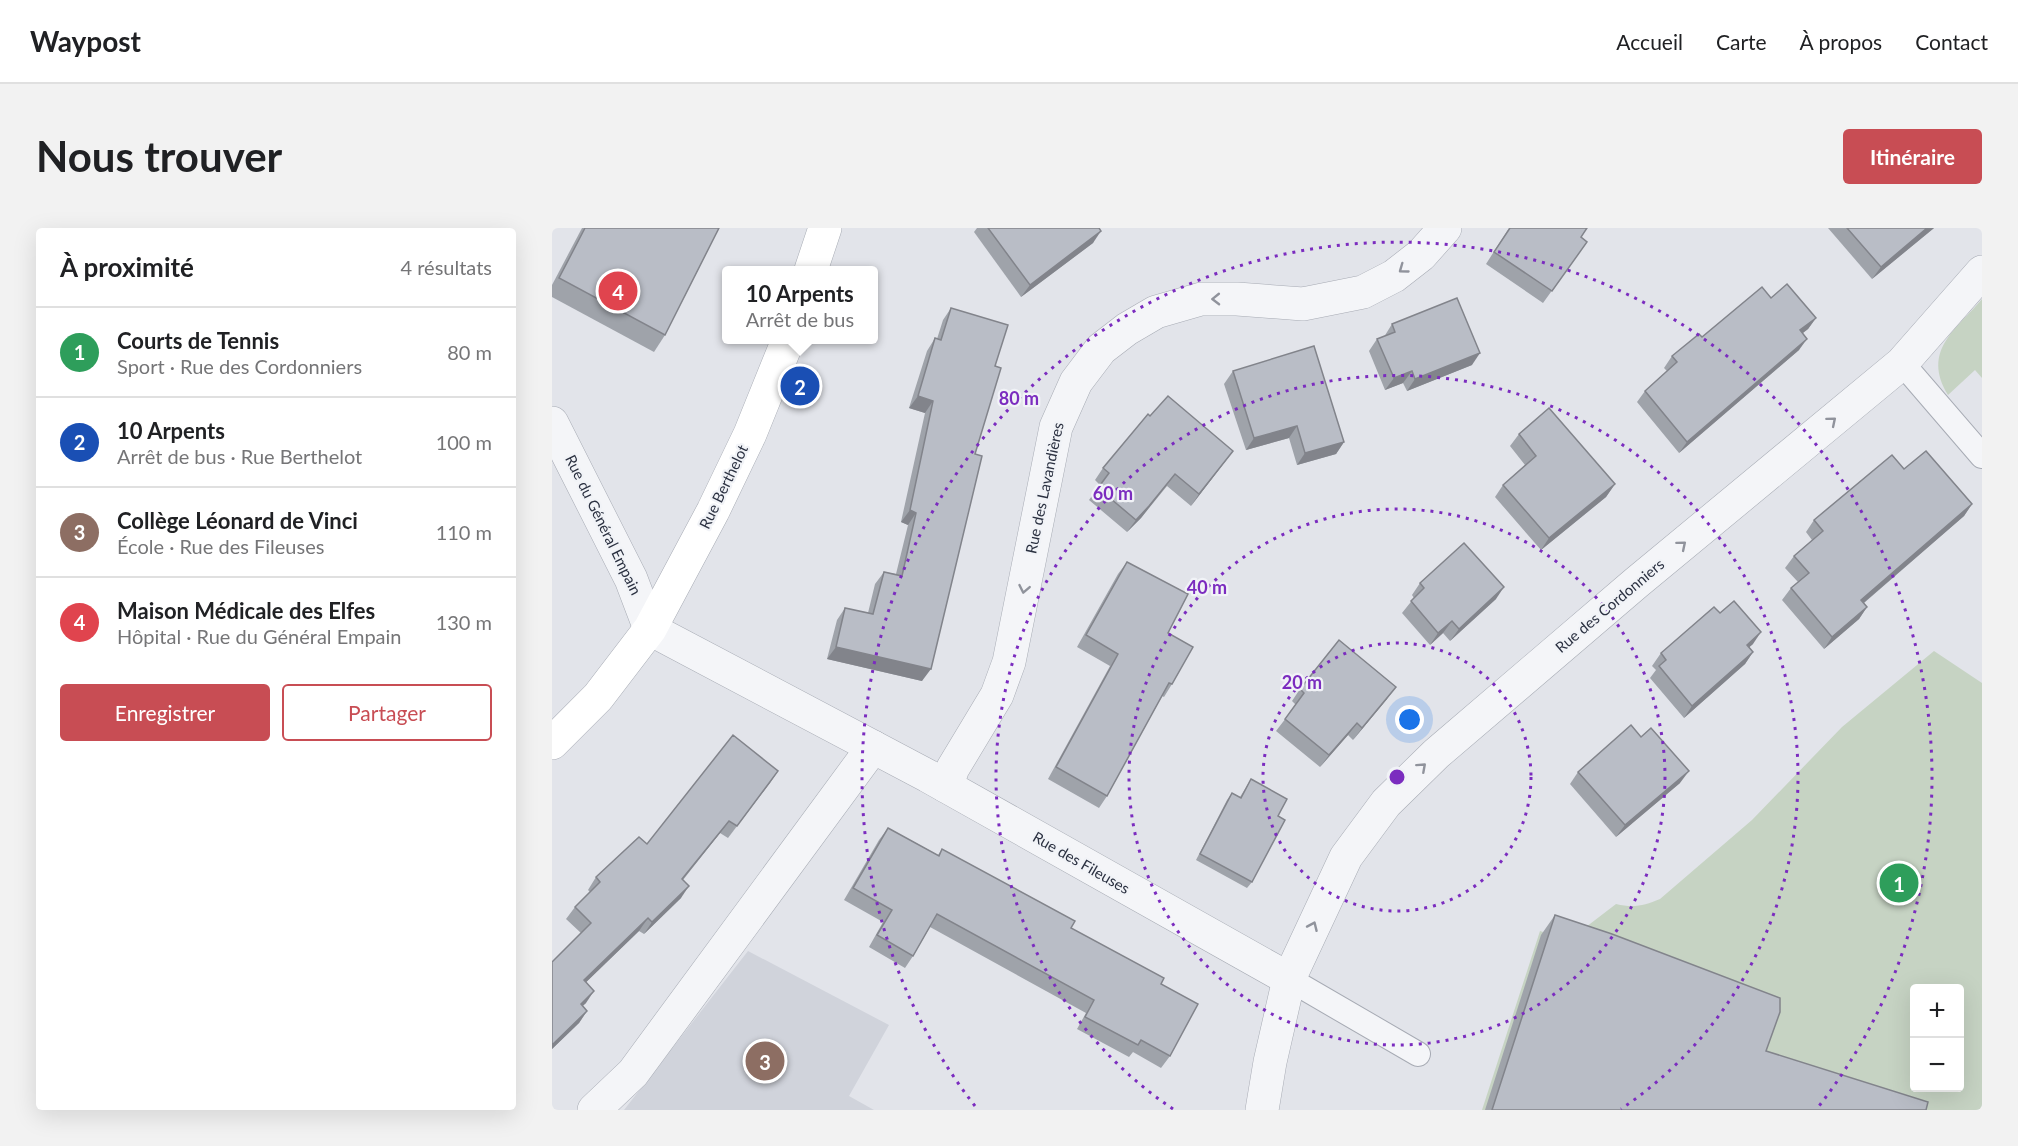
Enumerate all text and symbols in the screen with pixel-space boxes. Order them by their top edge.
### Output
text: Waypost [30,24,141,58]
text: Accueil [1616,29,1683,54]
text: Carte [1716,29,1767,54]
text: À propos [1800,29,1882,54]
text: Contact [1915,29,1988,54]
button: Itinéraire [1843,129,1982,184]
text: Nous trouver [36,131,282,181]
text: À proximité [60,251,194,283]
text: 4 résultats [401,255,492,279]
one-way arrow [1399,262,1410,273]
popup [722,266,878,344]
pin: 4 [598,268,638,314]
text: 10 Arpents [746,280,854,307]
one-way arrow [1211,293,1220,305]
text: Arrêt de bus [746,307,854,331]
text: Courts de Tennis [117,327,279,354]
text: 1 [74,340,85,364]
text: 80 m [447,340,492,364]
text: Sport · Rue des Cordonniers [117,354,362,378]
pin: 2 [780,364,820,408]
text: 80 m [999,387,1039,409]
text: 10 Arpents [117,417,225,444]
one-way arrow [1825,417,1836,428]
street label: Rue des Lavandières [1021,420,1067,555]
text: 2 [74,430,85,454]
text: 100 m [436,430,492,454]
street label: Rue Berthelot [695,441,751,531]
text: Arrêt de bus · Rue Berthelot [117,444,362,468]
street label: Rue du Général Empain [562,452,646,598]
text: 60 m [1093,482,1133,504]
text: Collège Léonard de Vinci [117,507,358,534]
text: 3 [74,520,85,544]
text: 110 m [436,520,492,544]
text: École · Rue des Fileuses [117,534,324,558]
one-way arrow [1675,541,1686,552]
street label: Rue des Cordonniers [1551,554,1667,656]
text: 40 m [1187,576,1227,598]
one-way arrow [1018,584,1031,594]
text: Maison Médicale des Elfes [117,597,375,624]
text: 4 [74,610,85,634]
text: 130 m [436,610,492,634]
text: Hôpital · Rue du Général Empain [117,624,402,648]
text: 20 m [1282,671,1322,693]
button: Enregistrer [60,684,270,741]
button: Partager [282,684,492,741]
your location [1395,705,1424,734]
one-way arrow [1415,763,1426,774]
centre of rings [1387,767,1407,787]
street label: Rue des Fileuses [1030,827,1133,897]
pin: 1 [1880,860,1918,906]
one-way arrow [1305,922,1317,933]
map controls [1910,984,1964,1092]
button: + [1910,984,1964,1038]
pin: 3 [746,1038,784,1084]
button: − [1910,1038,1964,1092]

